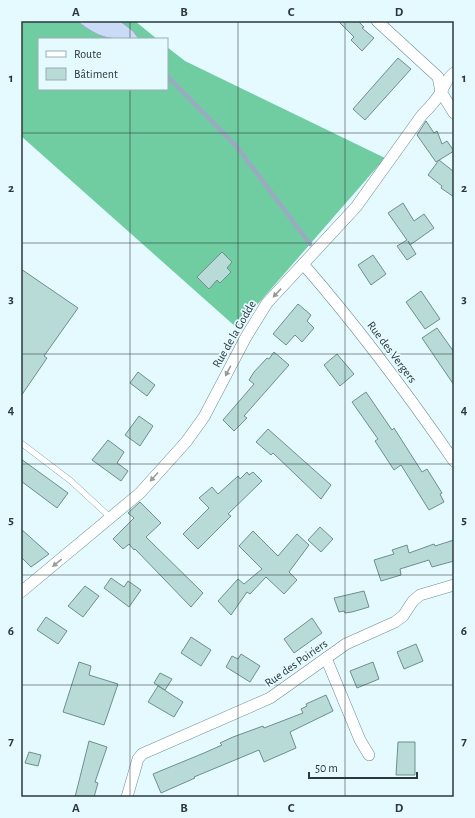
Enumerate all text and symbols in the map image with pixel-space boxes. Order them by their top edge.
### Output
text: A [72,6,80,19]
text: B [180,6,188,19]
text: C [288,6,295,19]
text: D [395,6,404,19]
legend [38,38,168,90]
text: Route [74,48,101,60]
text: Bâtiment [74,68,118,80]
text: 1 [9,72,13,85]
text: 1 [462,72,466,85]
text: 2 [8,182,14,195]
text: 2 [461,182,467,195]
one-way arrow [272,288,281,298]
text: 3 [8,293,14,306]
text: 3 [461,293,467,306]
street label: Rue de la Godde [210,298,258,370]
street label: Rue des Vergers [365,319,419,385]
one-way arrow [225,365,231,377]
text: 4 [8,404,15,417]
text: 4 [461,404,468,417]
one-way arrow [149,472,159,482]
text: 5 [8,514,14,527]
text: 5 [461,514,467,527]
one-way arrow [51,559,62,567]
text: 6 [8,625,14,638]
text: 6 [461,625,467,638]
street label: Rue des Poiriers [263,637,329,689]
text: 7 [8,735,14,748]
text: 7 [461,735,467,748]
scale bar [309,754,417,780]
text: 50 m [315,762,338,774]
text: A [72,802,80,815]
text: B [180,802,188,815]
text: C [288,802,295,815]
text: D [395,802,404,815]

